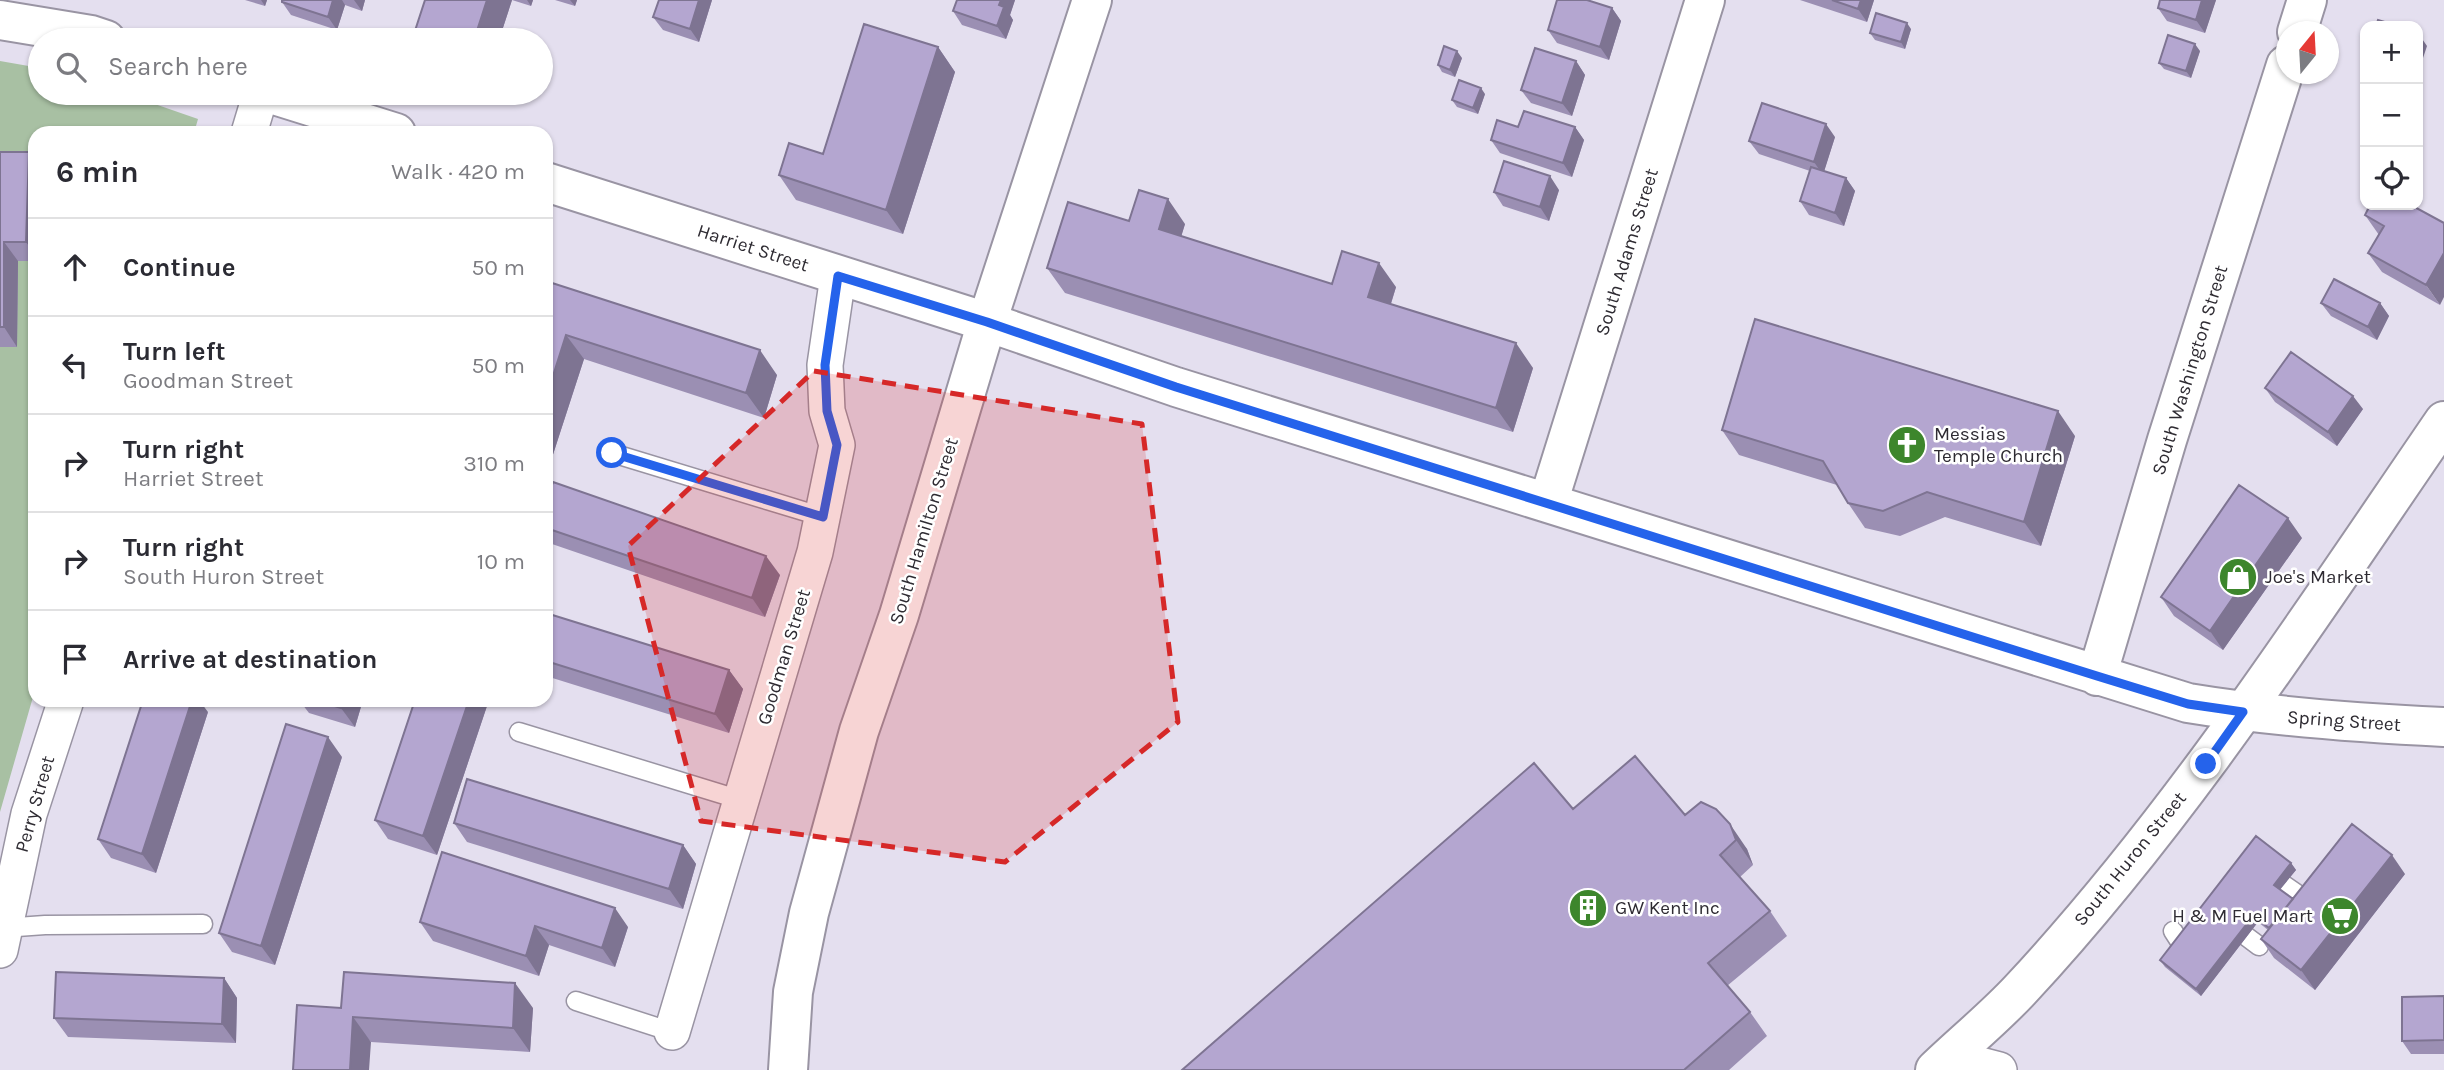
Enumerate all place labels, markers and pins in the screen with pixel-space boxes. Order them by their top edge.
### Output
place label: Messias Temple Church [1934,423,2063,467]
church icon: Messias Temple Church [1886,424,1928,466]
shop icon: Joe's Market [2217,556,2259,598]
place label: Joe's Market [2265,566,2371,588]
building icon: GW Kent Inc [1567,887,1609,929]
supermarket icon: H & M Fuel Mart [2319,895,2361,937]
place label: GW Kent Inc [1615,897,1720,919]
place label: H & M Fuel Mart [2172,905,2313,927]

